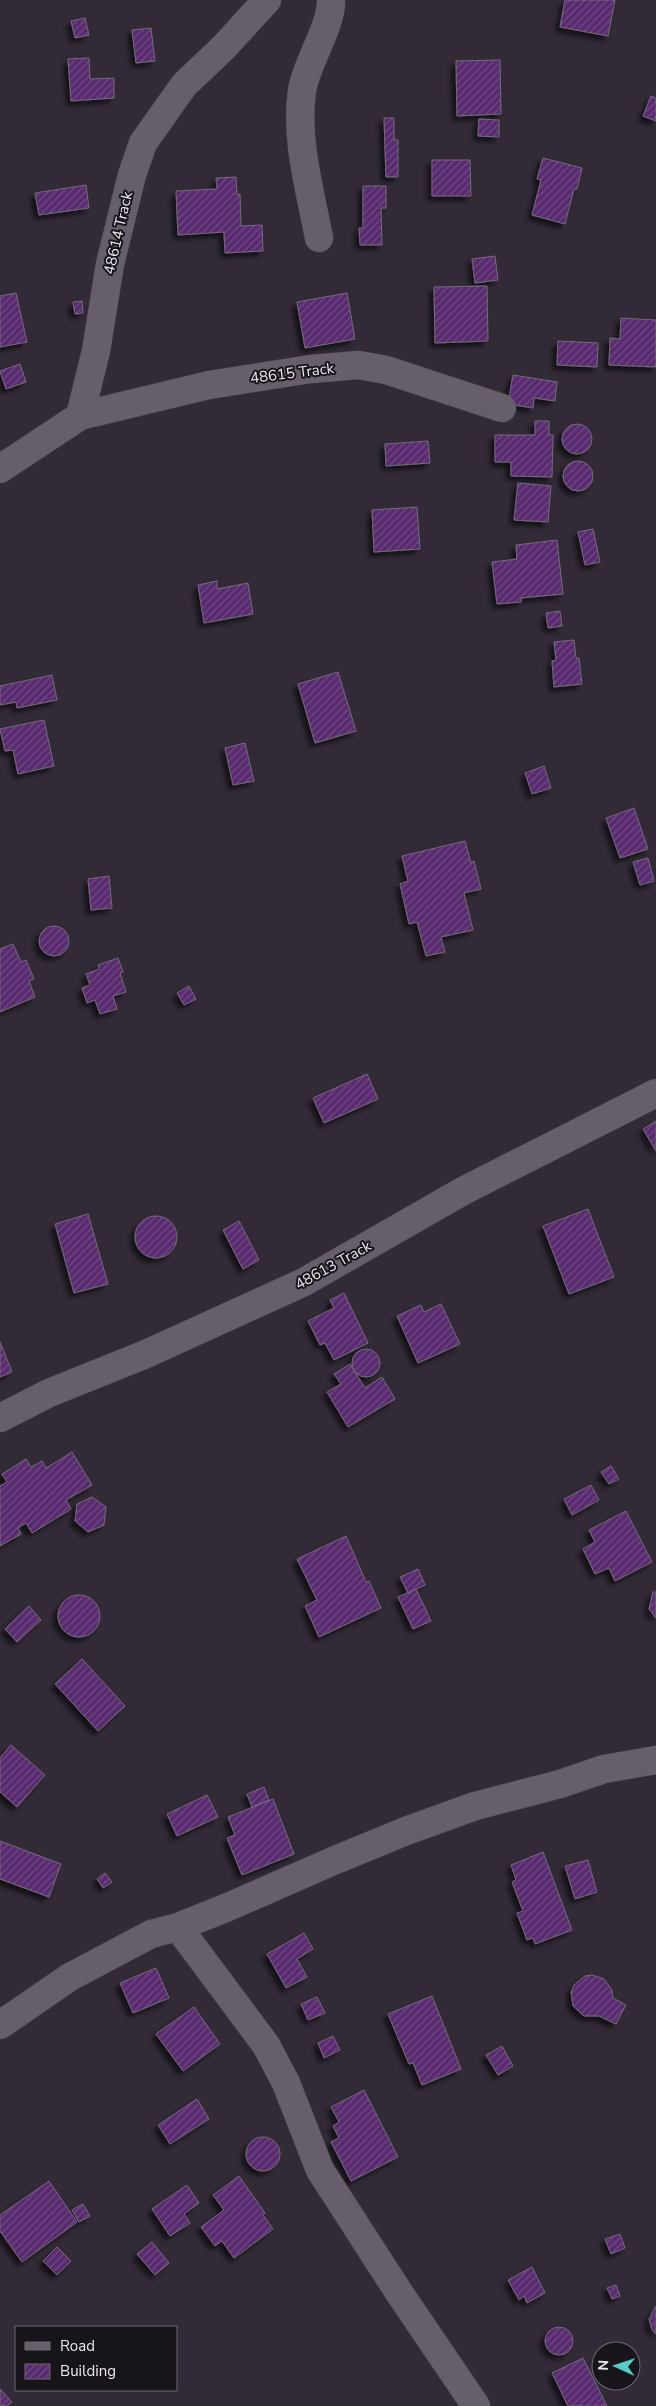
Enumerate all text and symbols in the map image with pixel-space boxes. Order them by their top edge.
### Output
street label: 48614 Track [99,189,137,276]
street label: 48615 Track [249,358,336,388]
street label: 48613 Track [291,1236,375,1294]
legend [15,2326,178,2391]
text: Road [60,2336,95,2356]
north arrow [591,2341,641,2391]
text: N [594,2360,613,2371]
text: Building [60,2361,116,2381]

